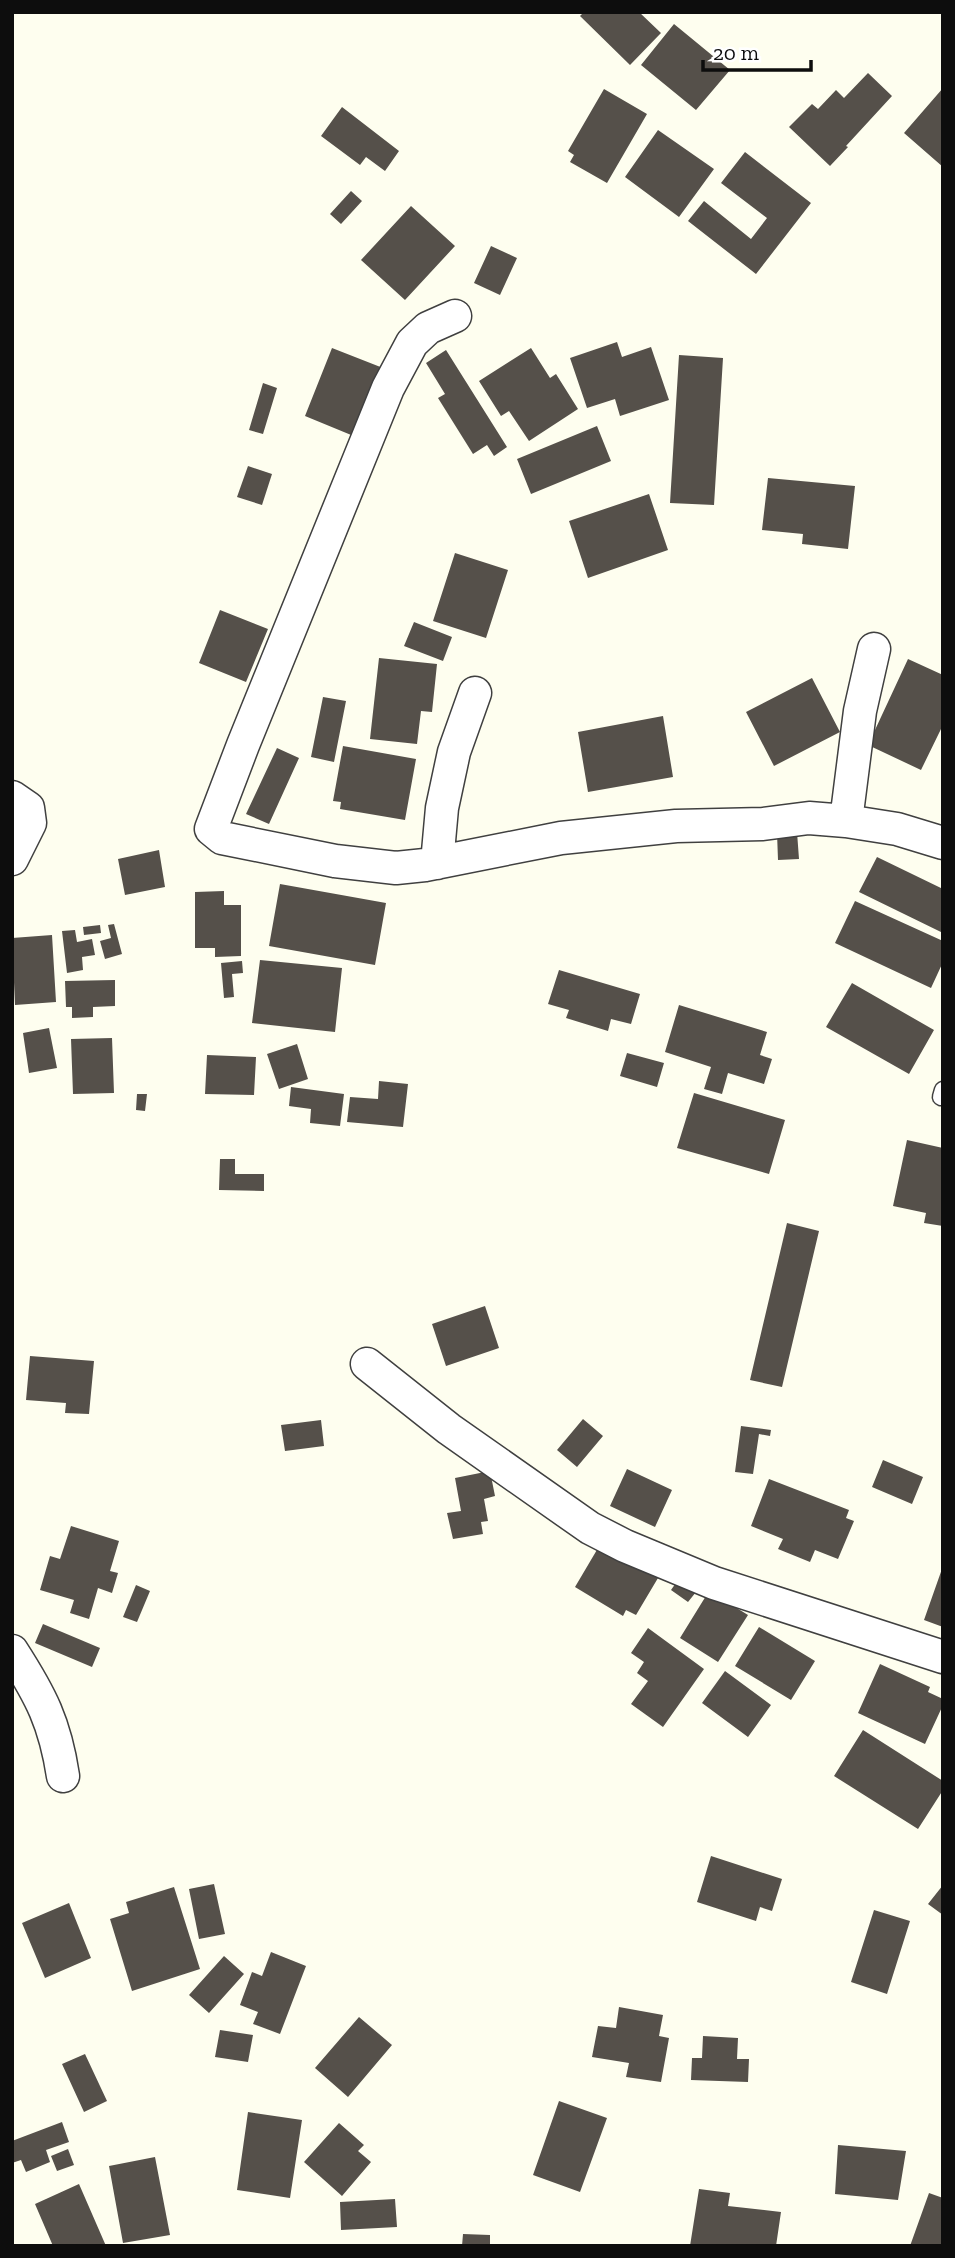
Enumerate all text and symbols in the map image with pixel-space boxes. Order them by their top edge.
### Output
scale bar [703,28,811,72]
text: 20 m [713,40,759,65]

